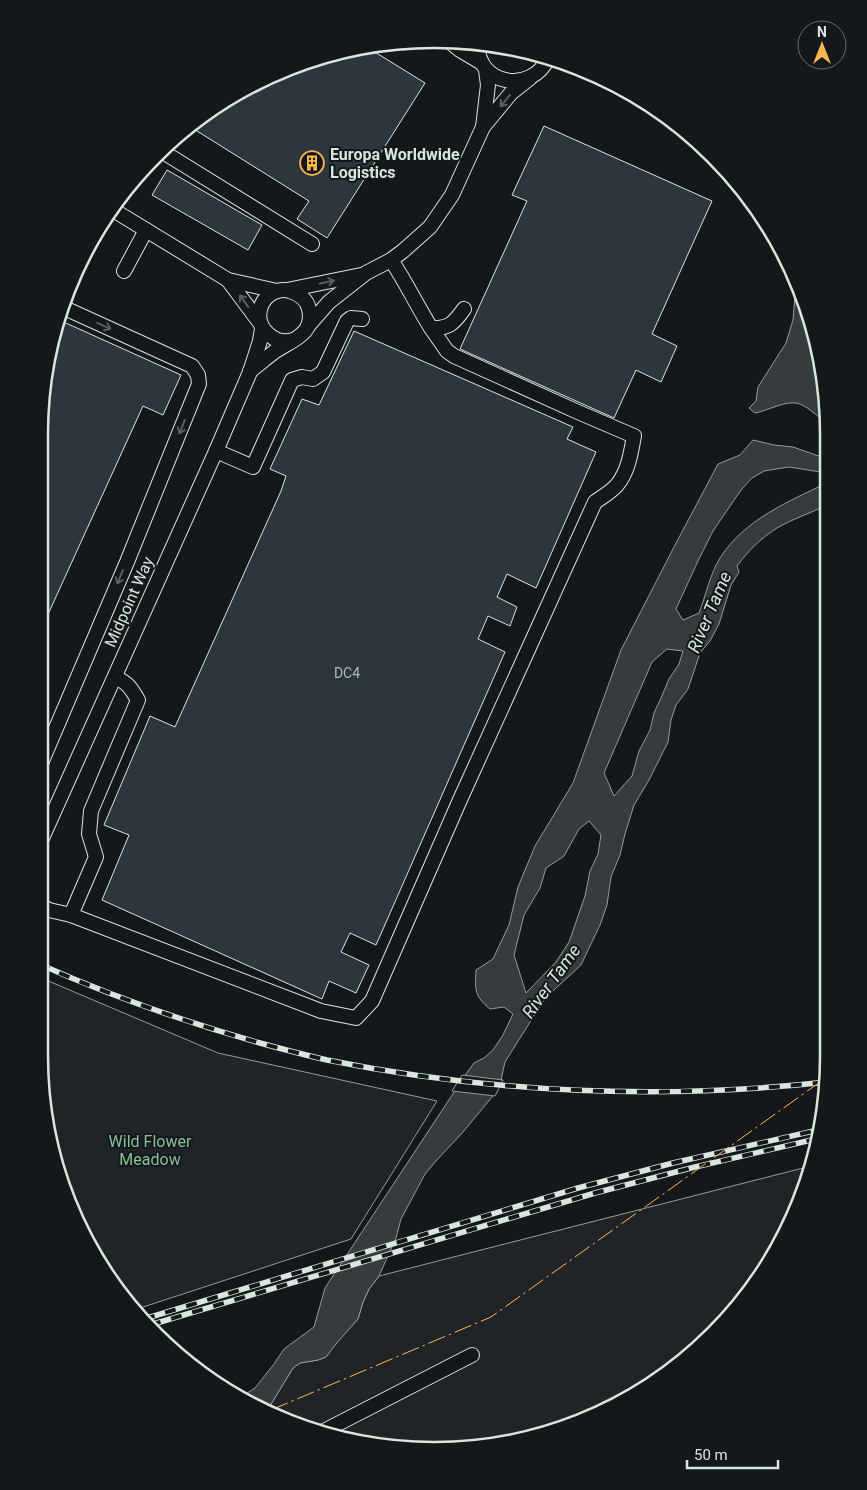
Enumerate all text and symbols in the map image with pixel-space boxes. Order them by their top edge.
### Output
north arrow [797,20,847,70]
text: N [817,24,827,40]
one-way arrow [499,94,510,107]
place label: Europa Worldwide Logistics [330,145,460,182]
building icon: Europa Worldwide Logistics [299,150,325,176]
one-way arrow [318,277,334,286]
one-way arrow [239,294,249,308]
one-way arrow [96,322,111,331]
one-way arrow [177,419,186,434]
street label: Midpoint Way [101,553,158,650]
water label: River Tame [683,568,735,656]
one-way arrow [115,569,125,584]
house number: DC4 [334,665,360,681]
water label: River Tame [517,940,585,1022]
park label: Wild Flower Meadow [109,1132,192,1169]
scale bar [687,1438,778,1470]
text: 50 m [694,1446,728,1464]

